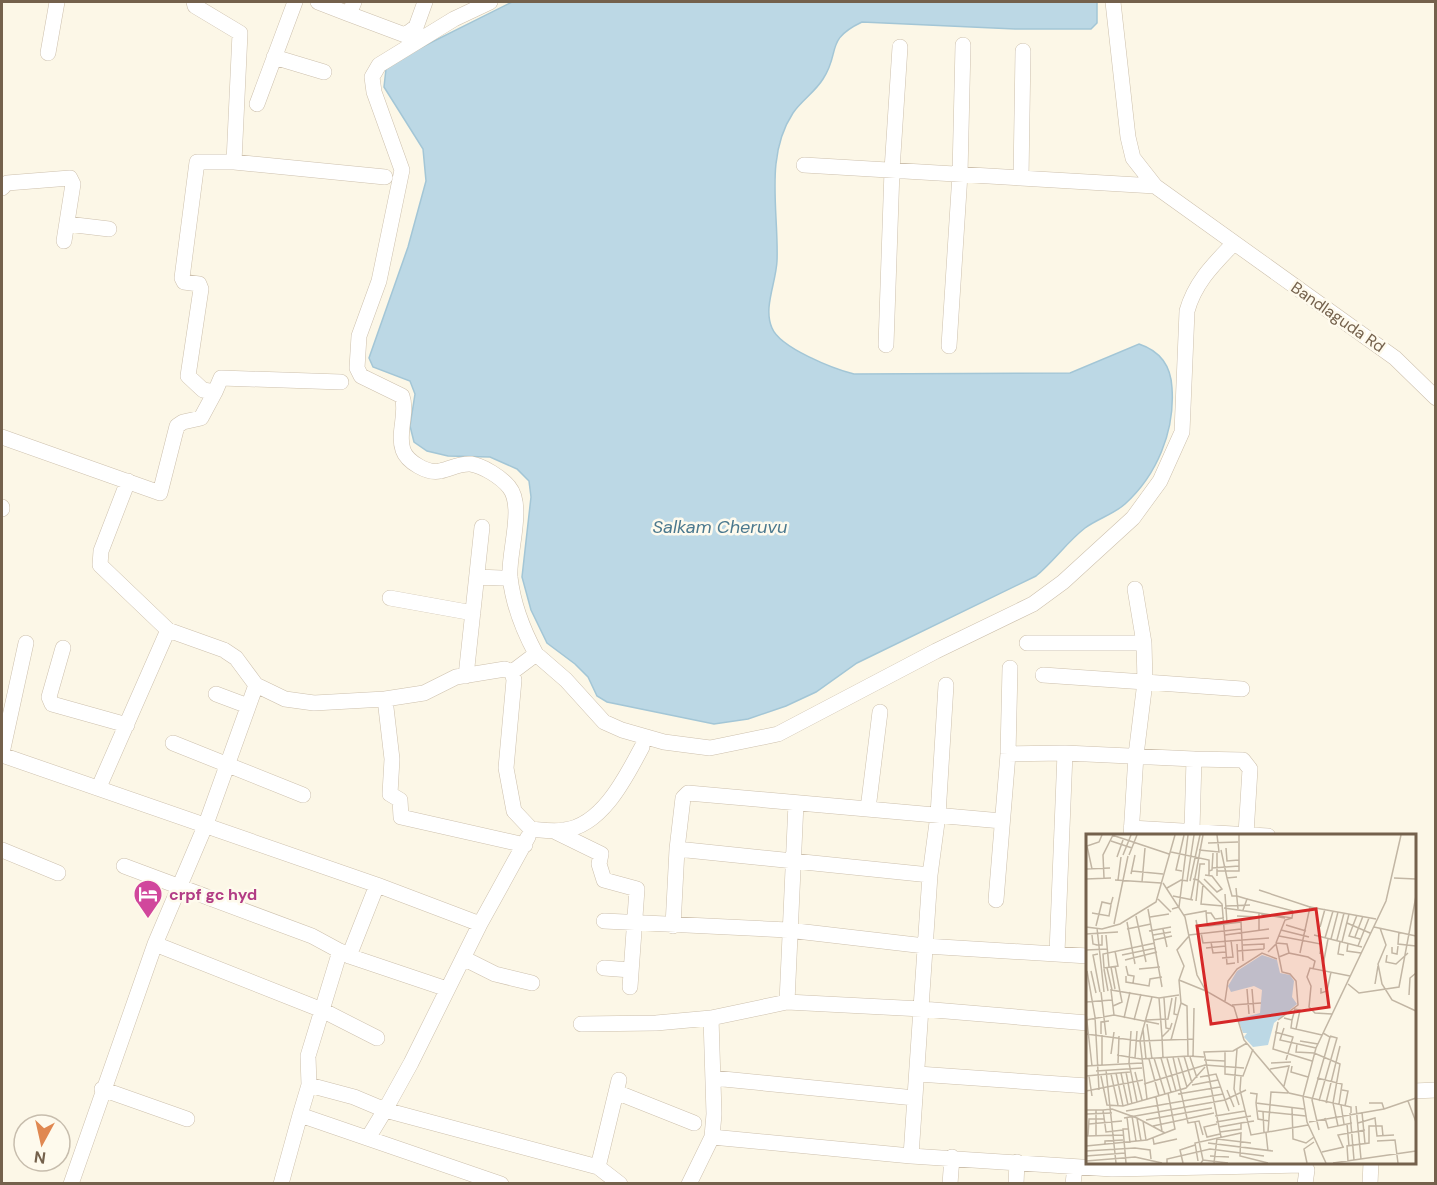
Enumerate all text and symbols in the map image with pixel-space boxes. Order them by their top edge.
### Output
street label: Bandlaguda Rd [1287,277,1389,357]
water label: Salkam Cheruvu [653,515,787,539]
inset map [1086,834,1416,1164]
hotel icon: crpf gc hyd [132,878,164,920]
place label: crpf gc hyd [169,884,257,905]
north arrow [12,1113,72,1173]
text: N [33,1146,47,1169]

